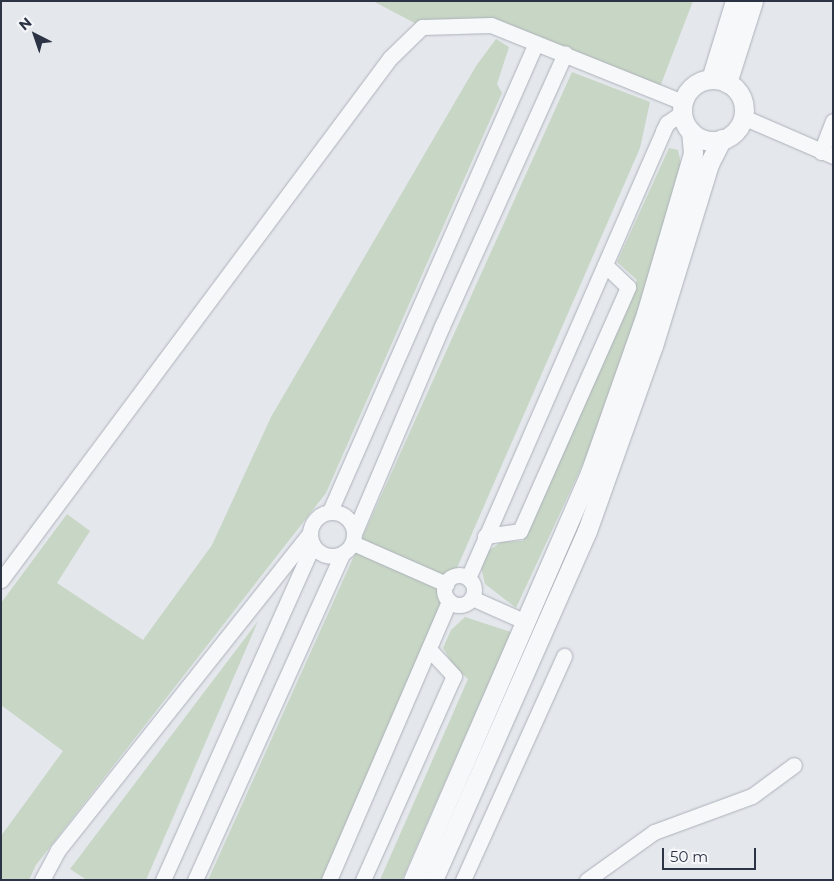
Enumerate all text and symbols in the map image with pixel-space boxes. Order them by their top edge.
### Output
north arrow [10,10,60,60]
text: N [15,13,35,34]
scale bar [664,838,758,870]
text: 50 m [670,847,708,866]

